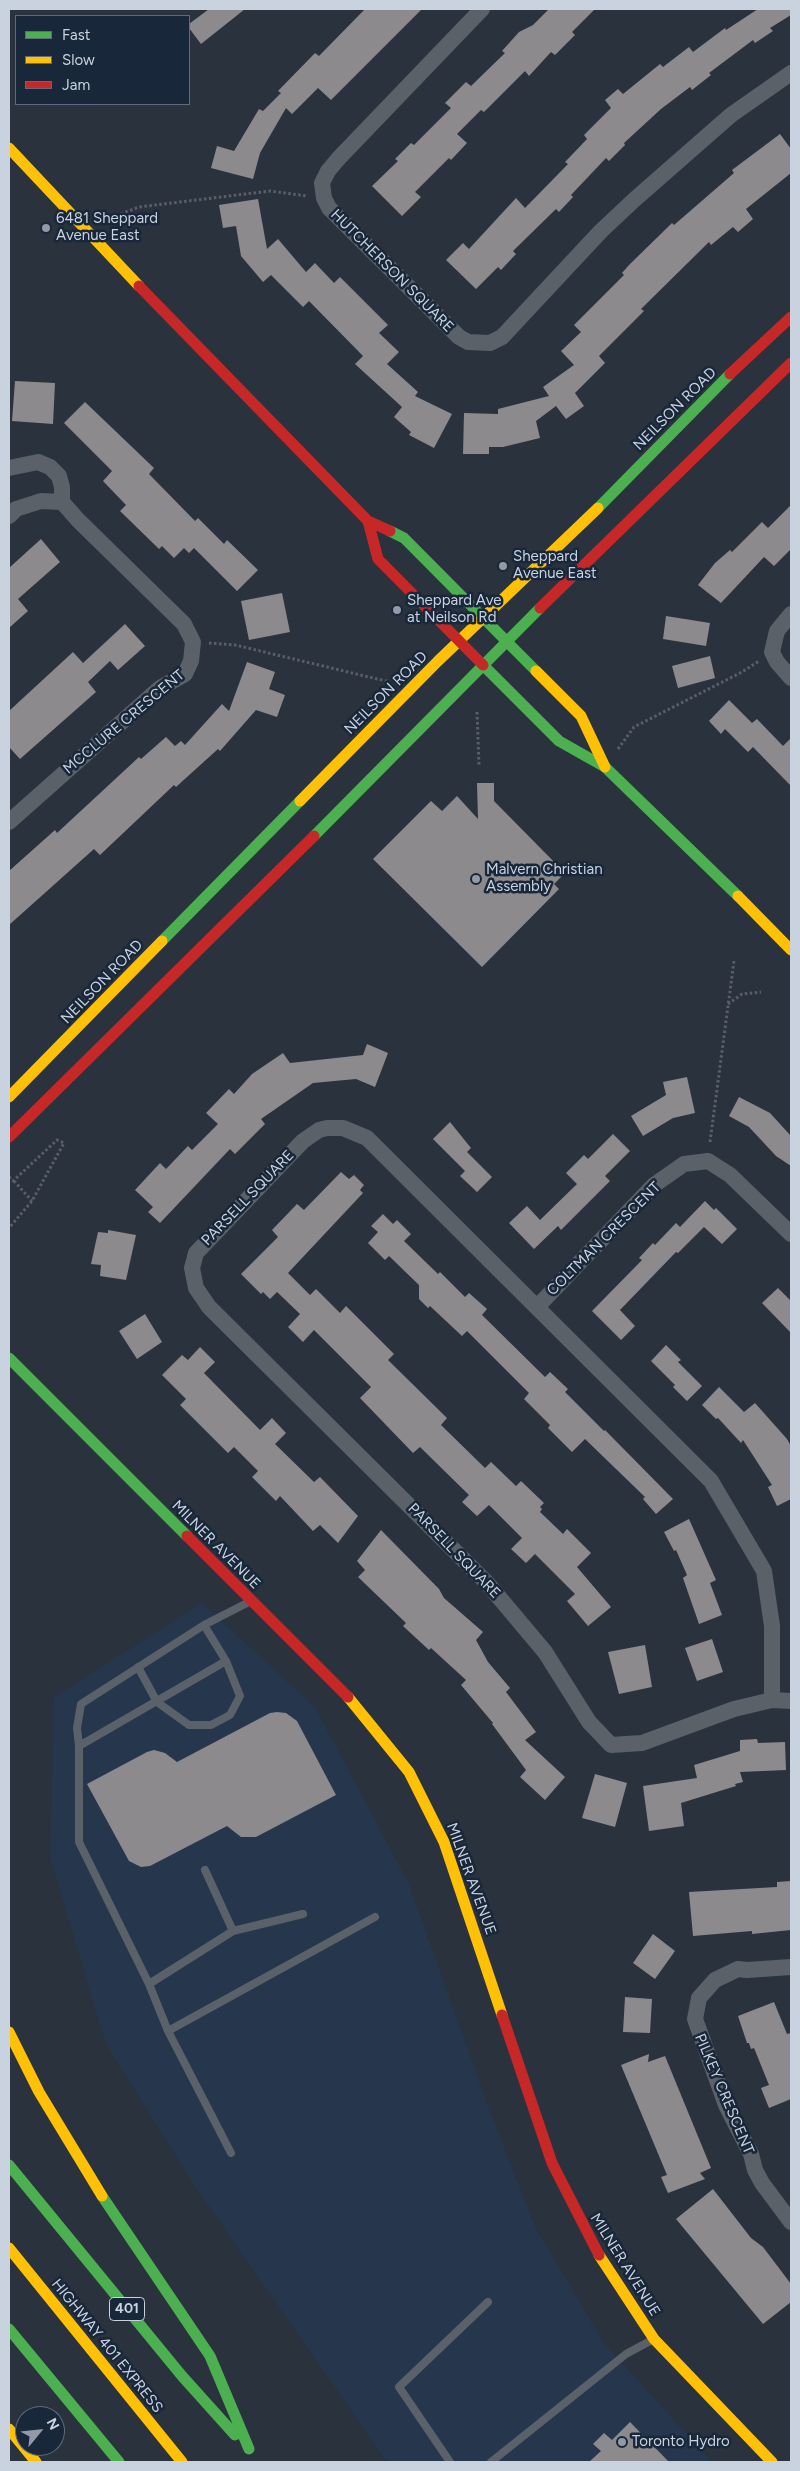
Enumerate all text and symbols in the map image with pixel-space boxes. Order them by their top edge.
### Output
legend [15,15,190,105]
text: Fast [62,26,90,44]
text: Slow [62,51,95,69]
text: Jam [62,76,90,94]
street label: HUTCHERSON SQUARE [327,206,457,336]
place label: 6481 Sheppard Avenue East [56,210,158,245]
marker: 6481 Sheppard Avenue East [40,222,52,234]
street label: NEILSON ROAD [630,364,720,454]
place label: Sheppard Avenue East [513,548,597,583]
marker: Sheppard Avenue East [497,560,509,572]
place label: Sheppard Ave at Neilson Rd [407,592,502,627]
marker: Sheppard Ave at Neilson Rd [391,604,403,616]
street label: NEILSON ROAD [341,648,431,738]
street label: MCCLURE CRESCENT [60,666,188,778]
place label: Malvern Christian Assembly [486,861,602,896]
marker: Malvern Christian Assembly [470,873,482,885]
street label: NEILSON ROAD [57,936,147,1028]
street label: PARSELL SQUARE [198,1147,298,1249]
street label: COLTMAN CRESCENT [543,1178,665,1300]
street label: MILNER AVENUE [168,1497,264,1593]
street label: PARSELL SQUARE [404,1500,504,1602]
street label: MILNER AVENUE [442,1820,500,1938]
street label: PILKEY CRESCENT [690,2031,758,2157]
street label: MILNER AVENUE [586,2210,664,2320]
street label: HIGHWAY 401 EXPRESS [47,2275,167,2417]
road number: 401 [110,2298,144,2320]
north arrow [15,2406,65,2456]
text: N [43,2415,63,2433]
place label: Toronto Hydro [632,2433,730,2451]
marker: Toronto Hydro [616,2436,628,2448]

